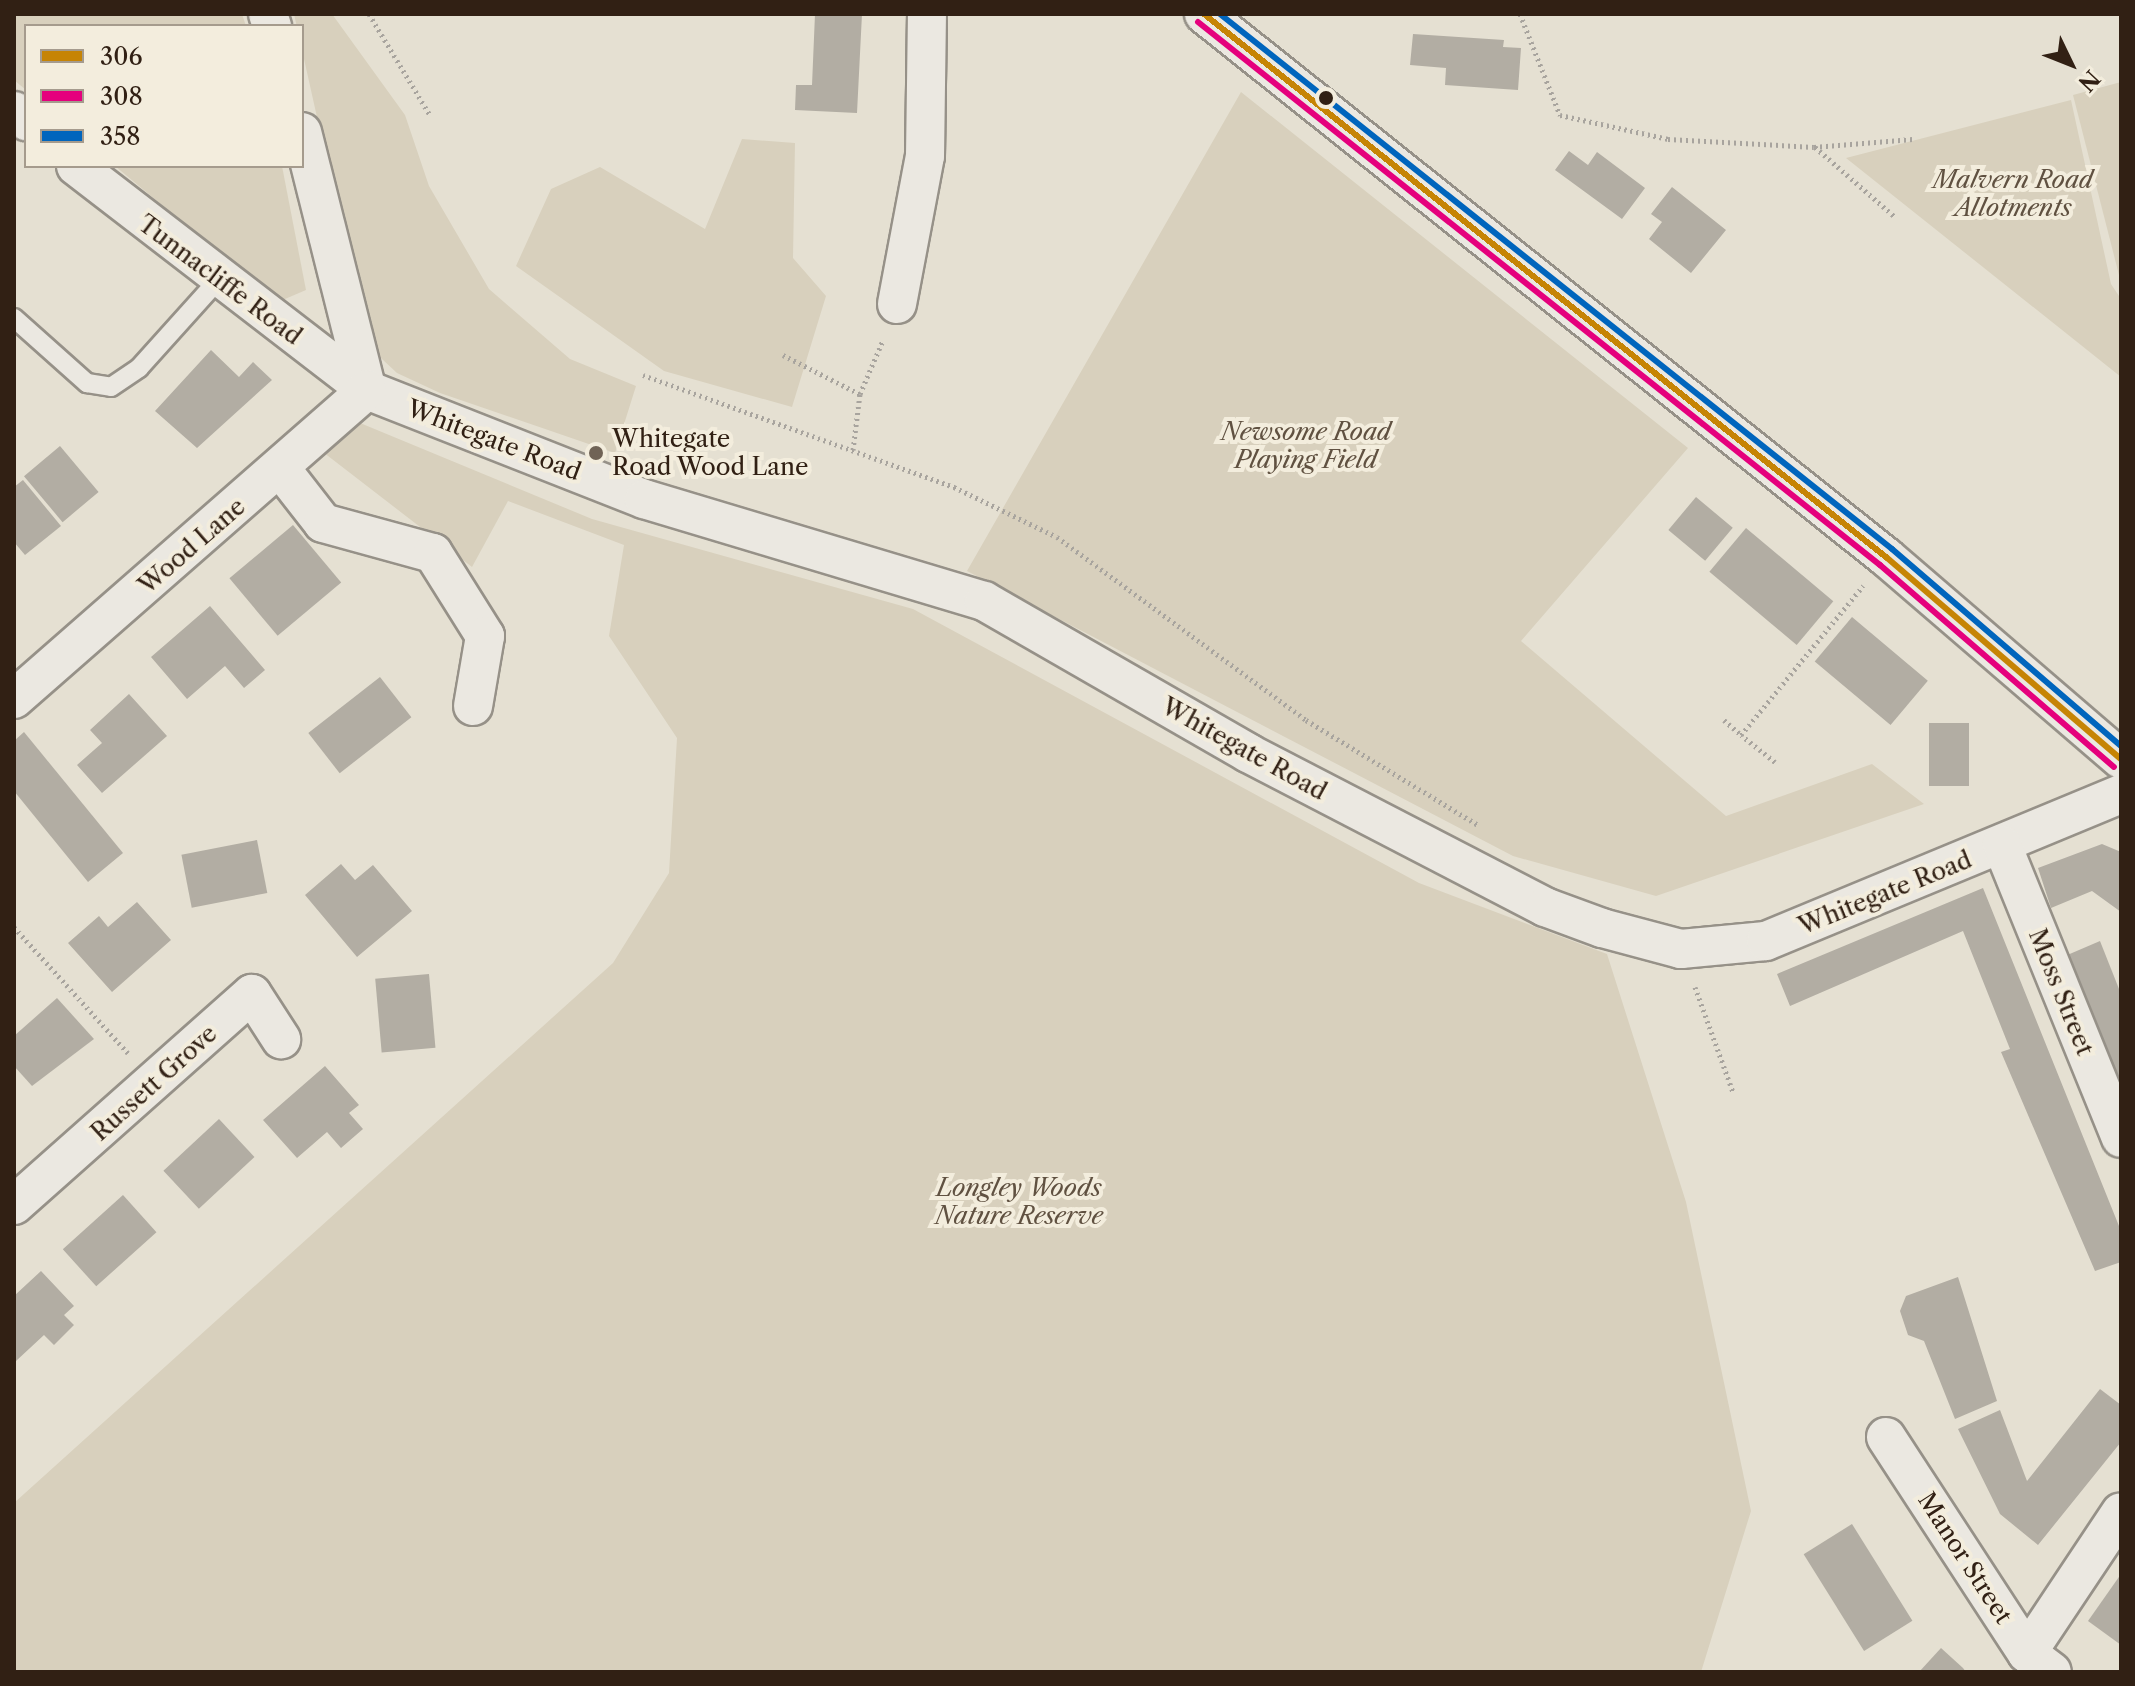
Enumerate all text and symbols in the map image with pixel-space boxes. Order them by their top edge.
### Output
legend [24,24,304,168]
north arrow [2031,24,2111,104]
text: 306 [100,42,142,71]
text: N [2073,65,2105,97]
text: 308 [100,82,143,111]
unlabelled marker [1318,90,1334,106]
text: 358 [100,122,140,151]
park label: Malvern Road Allotments [1933,166,2093,222]
street label: Tunnacliffe Road [133,209,307,351]
street label: Whitegate Road [403,394,585,486]
park label: Newsome Road Playing Field [1221,418,1391,474]
place label: Whitegate Road Wood Lane [612,425,809,481]
marker: Whitegate Road Wood Lane [587,444,605,462]
street label: Wood Lane [133,492,251,600]
street label: Whitegate Road [1157,692,1331,806]
street label: Whitegate Road [1794,845,1976,941]
street label: Moss Street [2023,925,2099,1059]
street label: Russett Grove [85,1019,223,1147]
park label: Longley Woods Nature Reserve [935,1174,1103,1230]
street label: Manor Street [1912,1487,2018,1629]

